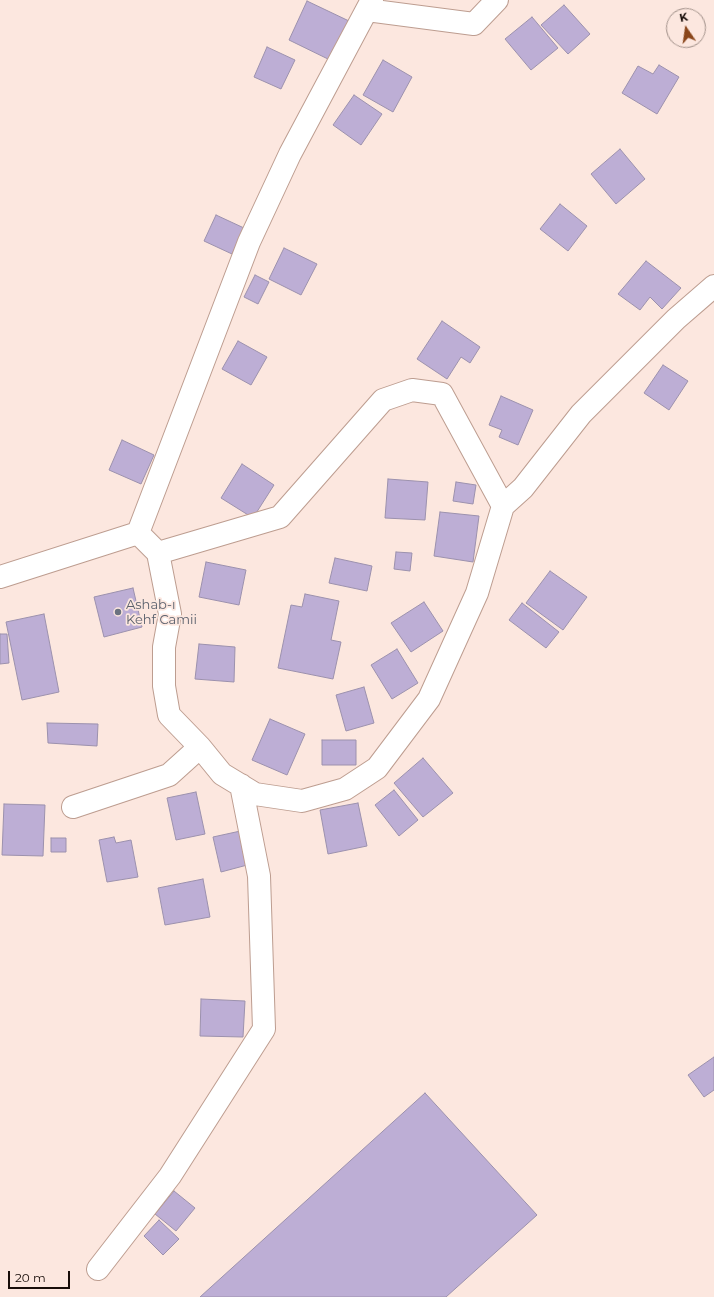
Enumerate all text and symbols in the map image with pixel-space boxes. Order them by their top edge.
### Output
north arrow [666,8,706,48]
text: K [678,10,689,25]
place label: Ashab-ı Kehf Camii [126,597,197,628]
marker: Ashab-ı Kehf Camii [113,607,123,617]
scale bar [10,1263,72,1289]
text: 20 m [15,1270,46,1285]

